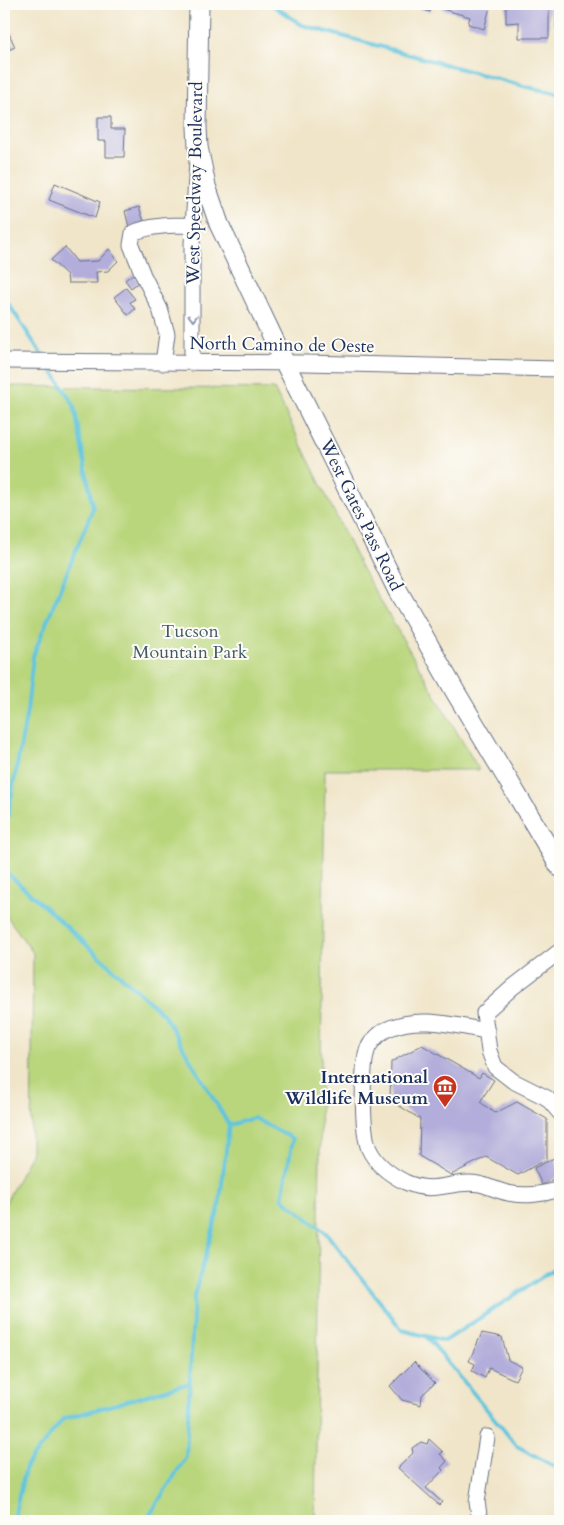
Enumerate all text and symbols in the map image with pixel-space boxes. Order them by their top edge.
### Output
street label: West Speedway Boulevard [181,81,209,286]
one-way arrow [188,314,198,322]
street label: North Camino de Oeste [189,331,375,359]
street label: West Gates Pass Road [313,434,409,596]
park label: Tucson Mountain Park [132,619,248,665]
place label: International Wildlife Museum [284,1065,428,1111]
museum icon: International Wildlife Museum [432,1074,458,1108]

